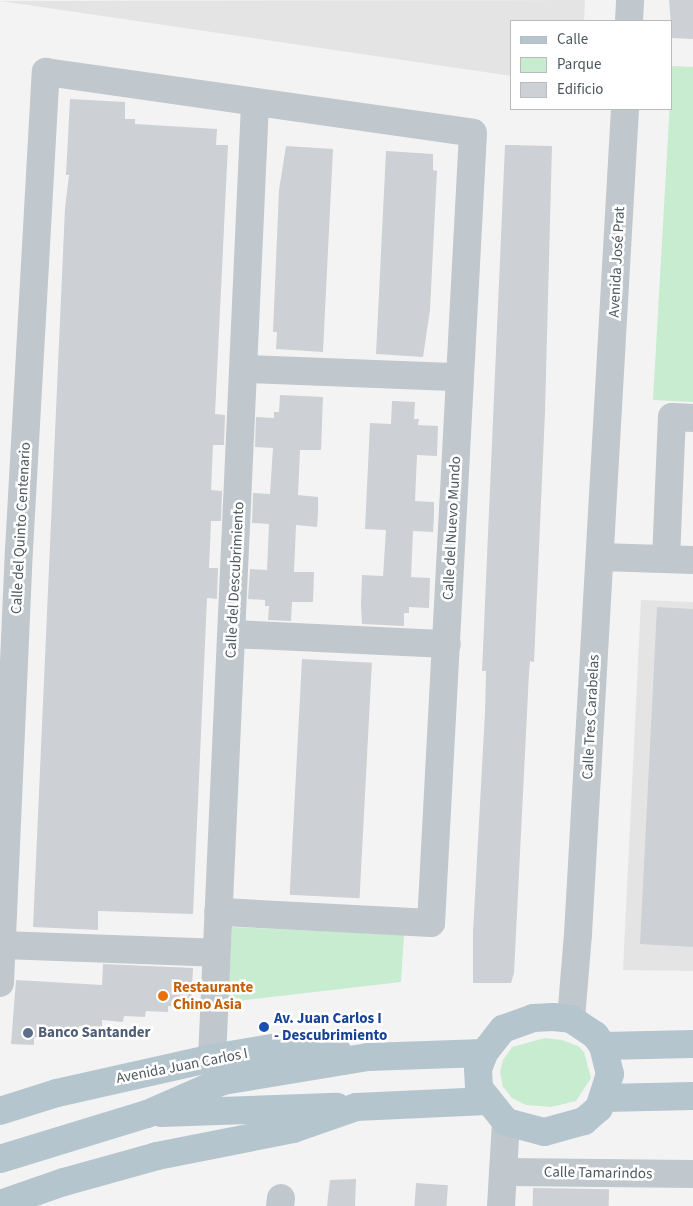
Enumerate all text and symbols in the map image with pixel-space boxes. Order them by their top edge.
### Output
legend [510,20,673,110]
text: Calle [557,29,588,50]
text: Parque [557,54,601,75]
text: Edificio [557,79,604,100]
street label: Avenida José Prat [605,206,629,318]
street label: Calle del Quinto Centenario [8,442,34,614]
street label: Calle del Nuevo Mundo [439,456,465,600]
street label: Calle del Descubrimiento [222,501,248,659]
street label: Calle Tres Carabelas [579,654,603,780]
place label: Restaurante Chino Asia [173,978,253,1013]
marker: Restaurante Chino Asia [157,990,169,1002]
place label: Av. Juan Carlos I - Descubrimiento [274,1009,387,1044]
marker: Av. Juan Carlos I - Descubrimiento [258,1021,270,1033]
place label: Banco Santander [38,1024,151,1042]
marker: Banco Santander [22,1027,34,1039]
street label: Avenida Juan Carlos I [115,1044,249,1088]
street label: Calle Tamarindos [544,1163,652,1183]

